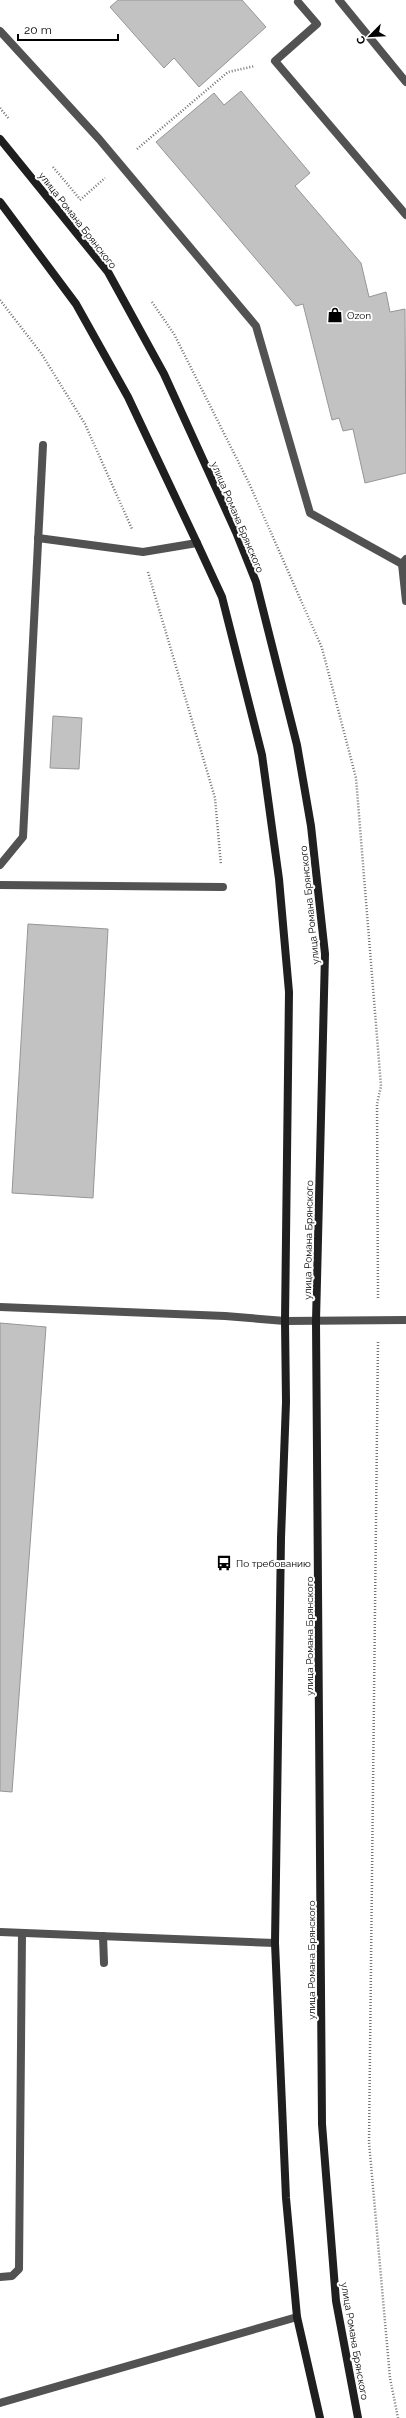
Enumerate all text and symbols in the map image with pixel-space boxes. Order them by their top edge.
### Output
scale bar [18,16,118,42]
north arrow [350,16,390,56]
text: 20 m [24,23,52,37]
text: С [354,33,369,46]
street label: улица Романа Брянского [37,170,119,271]
shop icon: Ozon [326,306,344,324]
place label: Ozon [347,310,371,321]
street label: улица Романа Брянского [209,460,266,574]
street label: улица Романа Брянского [298,845,321,965]
street label: улица Романа Брянского [302,1180,315,1300]
bus stop icon: По требованию [215,1554,233,1572]
place label: По требованию [236,1558,311,1569]
street label: улица Романа Брянского [304,1576,315,1696]
street label: улица Романа Брянского [306,1900,317,2020]
street label: улица Романа Брянского [339,2281,370,2401]

